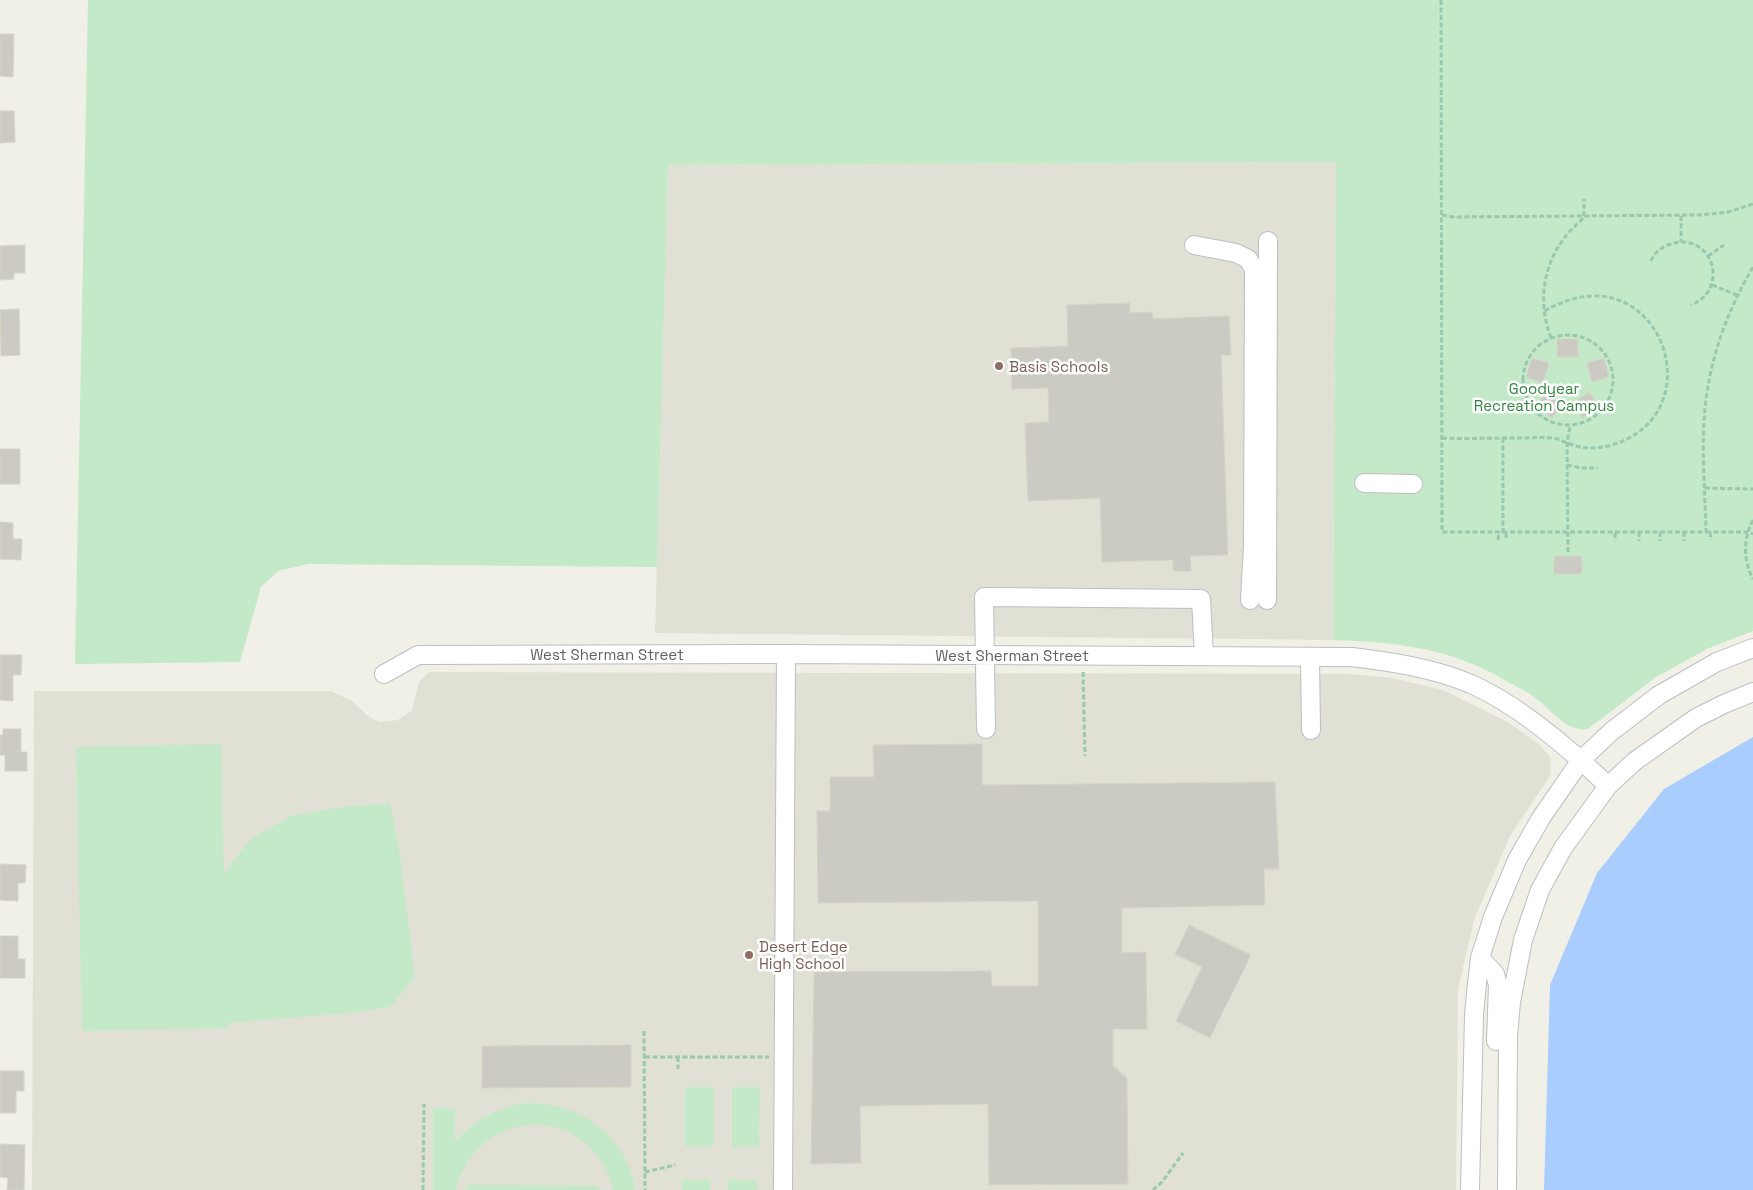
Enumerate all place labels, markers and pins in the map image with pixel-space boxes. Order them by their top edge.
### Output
place label: Basis Schools [1009,357,1108,376]
marker: Basis Schools [993,360,1005,372]
place label: Desert Edge High School [759,937,848,973]
marker: Desert Edge High School [743,949,755,961]

